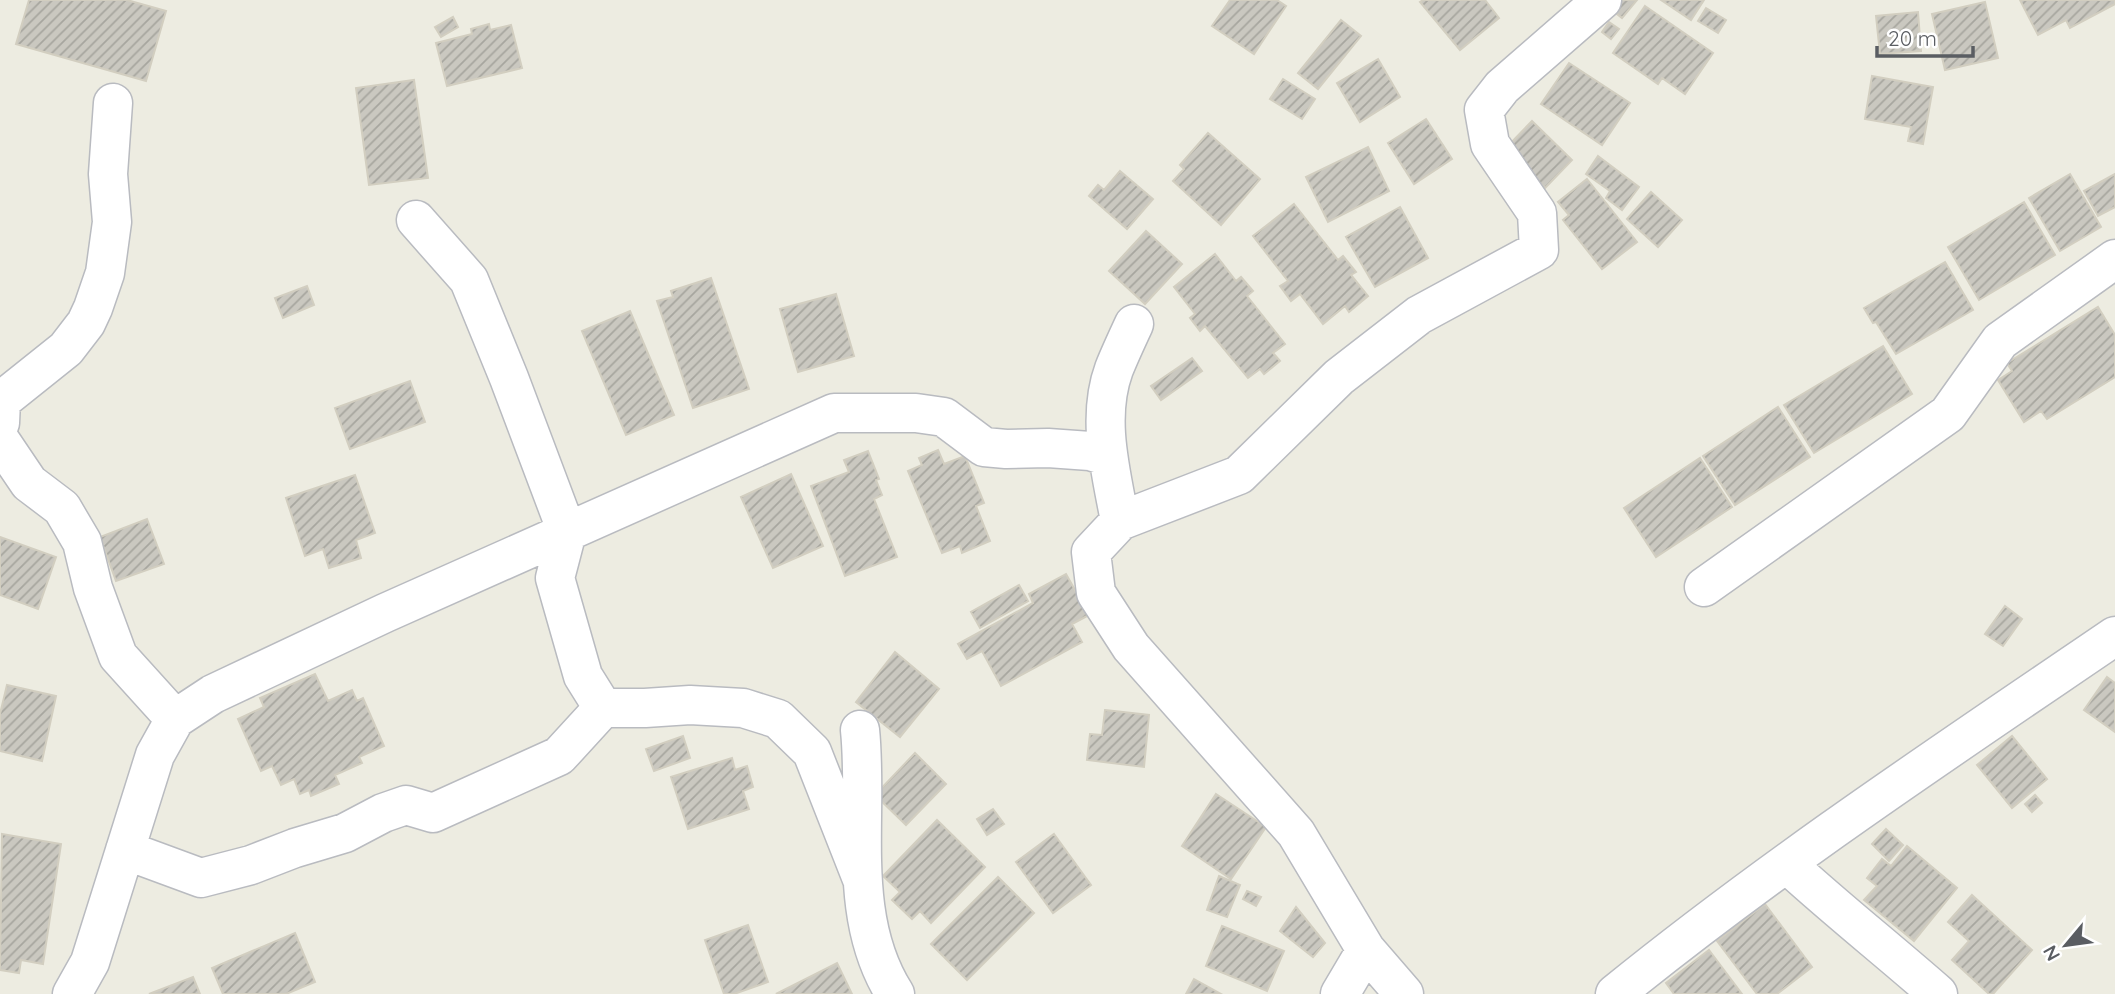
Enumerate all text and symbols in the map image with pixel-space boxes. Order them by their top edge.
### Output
scale bar [1877,14,1973,58]
text: 20 m [1888,25,1937,51]
north arrow [2031,910,2101,980]
text: N [2037,941,2065,965]

